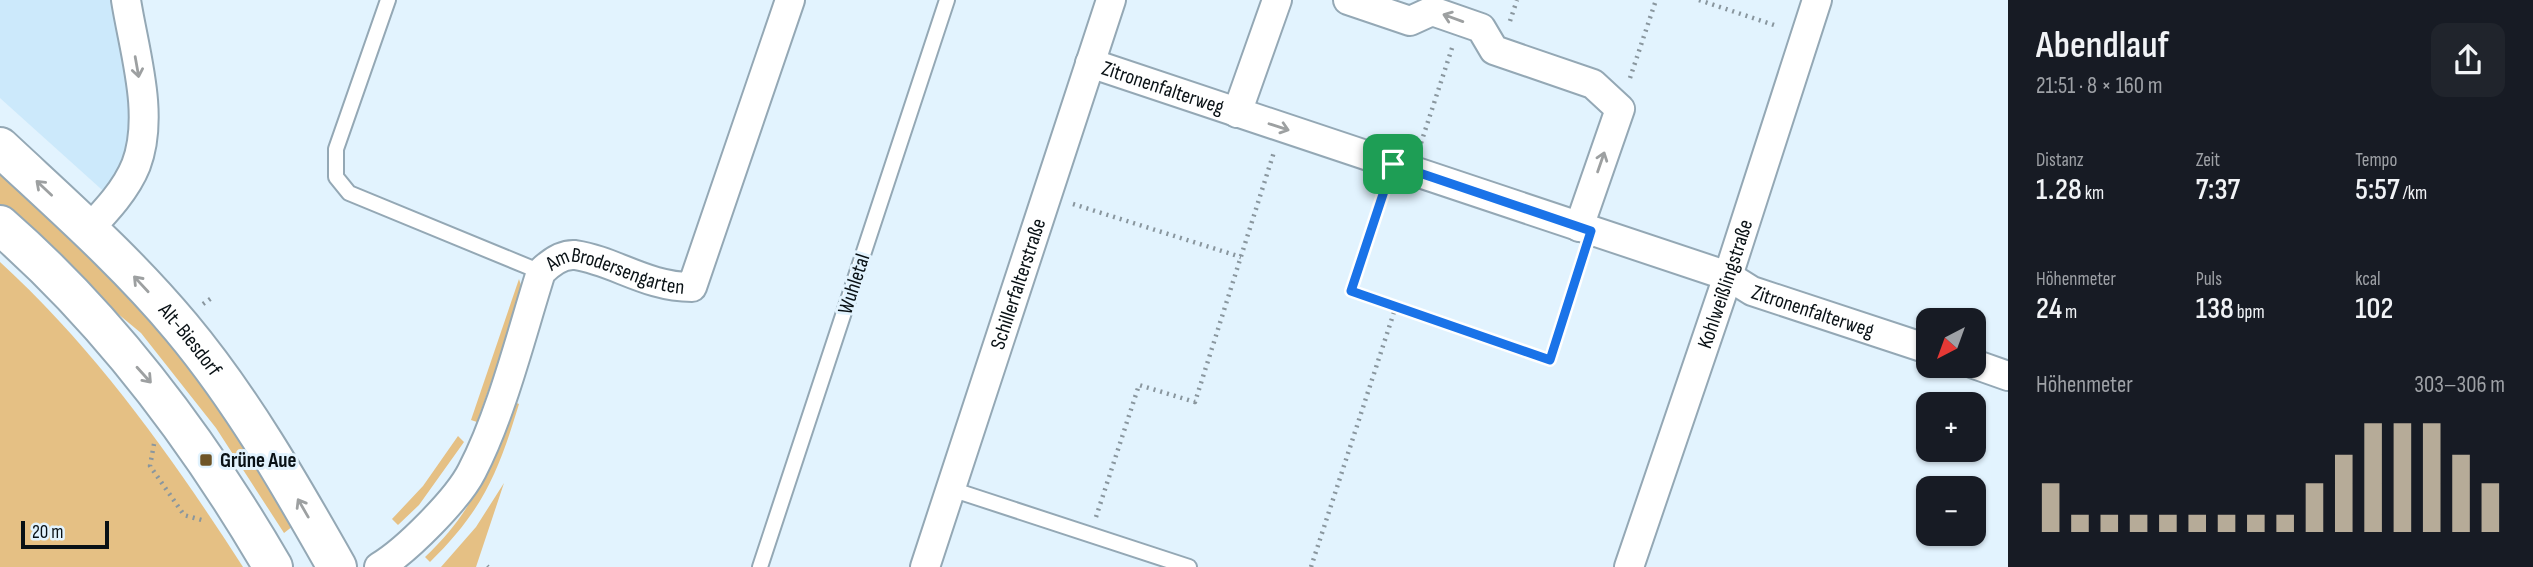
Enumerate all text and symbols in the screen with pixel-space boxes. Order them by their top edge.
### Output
one-way arrow [1443,11,1465,24]
text: Abendlauf [2036,23,2169,68]
button: share [2431,23,2505,97]
one-way arrow [131,55,144,78]
street label: Zitronenfalterweg [1099,55,1227,119]
text: 21:51 · 8 × 160 m [2036,72,2163,100]
one-way arrow [1268,121,1290,134]
pin [1363,134,1423,194]
icon: arrive [1374,145,1412,183]
text: Distanz [2036,149,2084,172]
text: Zeit [2196,149,2220,172]
text: Tempo [2355,149,2397,172]
one-way arrow [1596,152,1608,174]
text: 1.28 [2036,172,2082,208]
text: 7:37 [2196,172,2240,208]
text: 5:57 [2355,172,2400,208]
one-way arrow [36,180,53,197]
text: km [2082,182,2104,205]
text: /km [2400,182,2427,205]
street label: Schillerfalterstraße [985,215,1051,352]
street label: Kohlweißlingstraße [1692,216,1758,352]
street label: Am Brodersengarten [540,242,686,299]
street label: Wuhletal [833,251,875,317]
text: Höhenmeter [2036,268,2116,291]
text: Puls [2196,268,2222,291]
text: kcal [2355,268,2380,291]
one-way arrow [133,276,150,293]
street label: Zitronenfalterweg [1748,279,1877,343]
text: 24 [2036,291,2062,327]
text: 138 [2196,291,2234,327]
text: 102 [2355,291,2393,327]
street label: Alt-Biesdorf [153,297,228,381]
text: m [2062,301,2077,324]
text: bpm [2234,301,2265,324]
north arrow [1916,308,1986,378]
map controls [1916,308,1986,546]
one-way arrow [136,366,152,384]
text: Höhenmeter [2036,371,2133,399]
text: 303–306 m [2414,371,2505,399]
button: + [1916,392,1986,462]
place label: Grüne Aue [220,448,296,473]
marker: Grüne Aue [198,452,214,468]
button: − [1916,476,1986,546]
one-way arrow [296,498,310,518]
scale bar [21,518,108,550]
text: 20 m [32,521,64,544]

